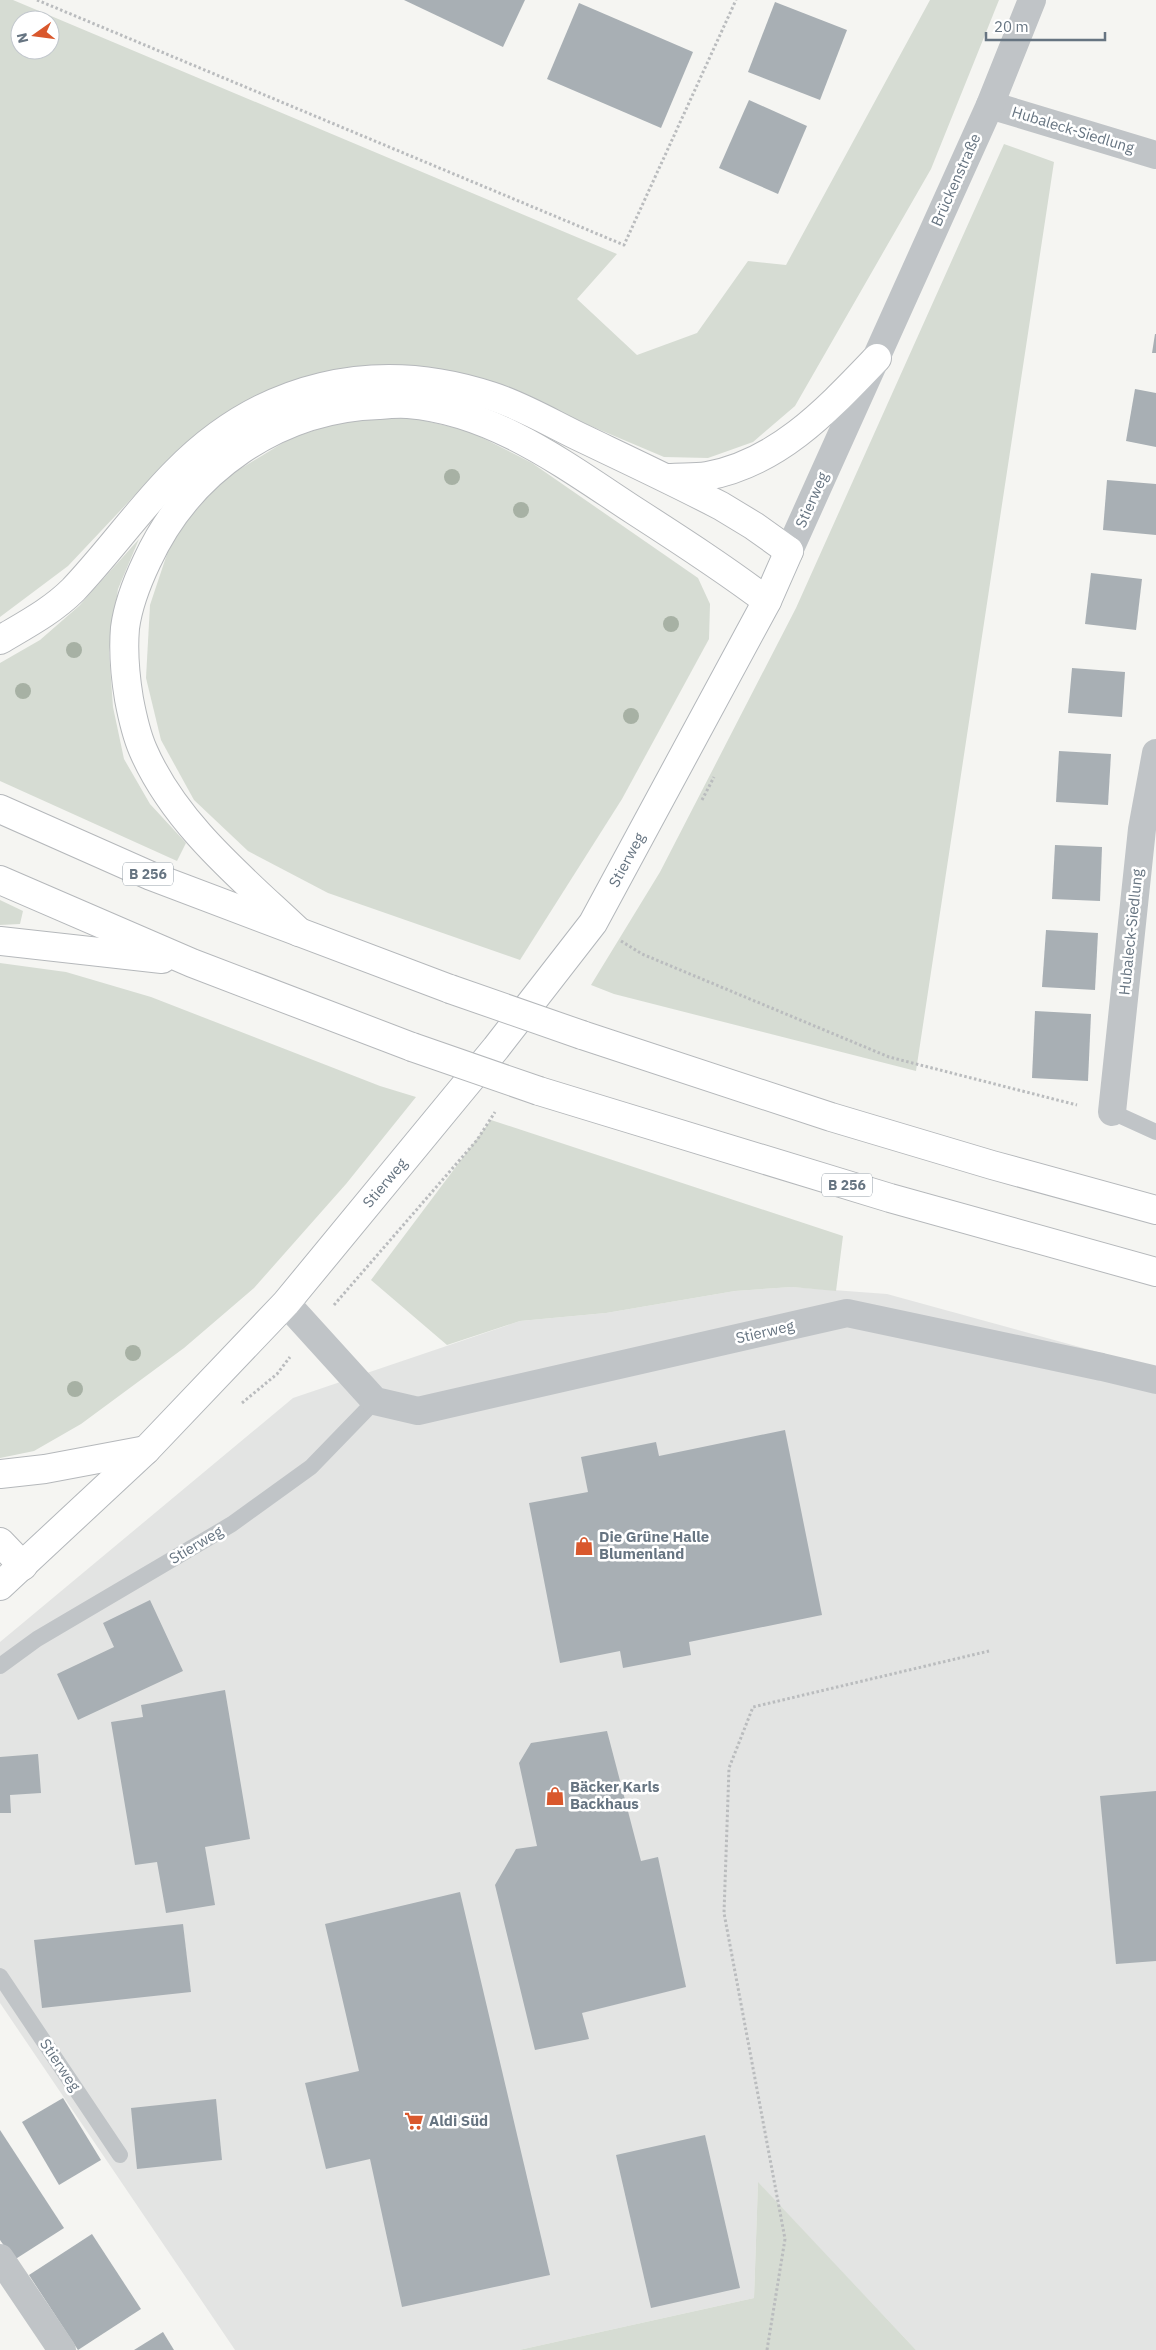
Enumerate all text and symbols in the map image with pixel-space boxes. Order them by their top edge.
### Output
north arrow [10,10,60,60]
scale bar [986,10,1105,42]
text: 20 m [994,17,1029,36]
text: N [12,31,32,45]
street label: Hubaleck-Siedlung [1010,102,1137,157]
street label: Brückenstraße [927,130,984,229]
street label: Stierweg [791,469,832,531]
street label: Stierweg [604,829,649,890]
road number: B 256 [123,862,173,886]
street label: Hubaleck-Siedlung [1114,868,1147,996]
street label: Stierweg [358,1154,411,1211]
road number: B 256 [822,1174,872,1196]
street label: Stierweg [734,1316,796,1347]
street label: Stierweg [165,1521,226,1568]
place label: Die Grüne Halle Blumenland [599,1527,709,1563]
shop icon: Die Grüne Halle Blumenland [573,1535,595,1557]
place label: Bäcker Karls Backhaus [570,1777,660,1813]
shop icon: Bäcker Karls Backhaus [544,1785,566,1807]
street label: Stierweg [36,2035,85,2095]
supermarket icon: Aldi Süd [403,2110,425,2132]
place label: Aldi Süd [429,2111,488,2130]

